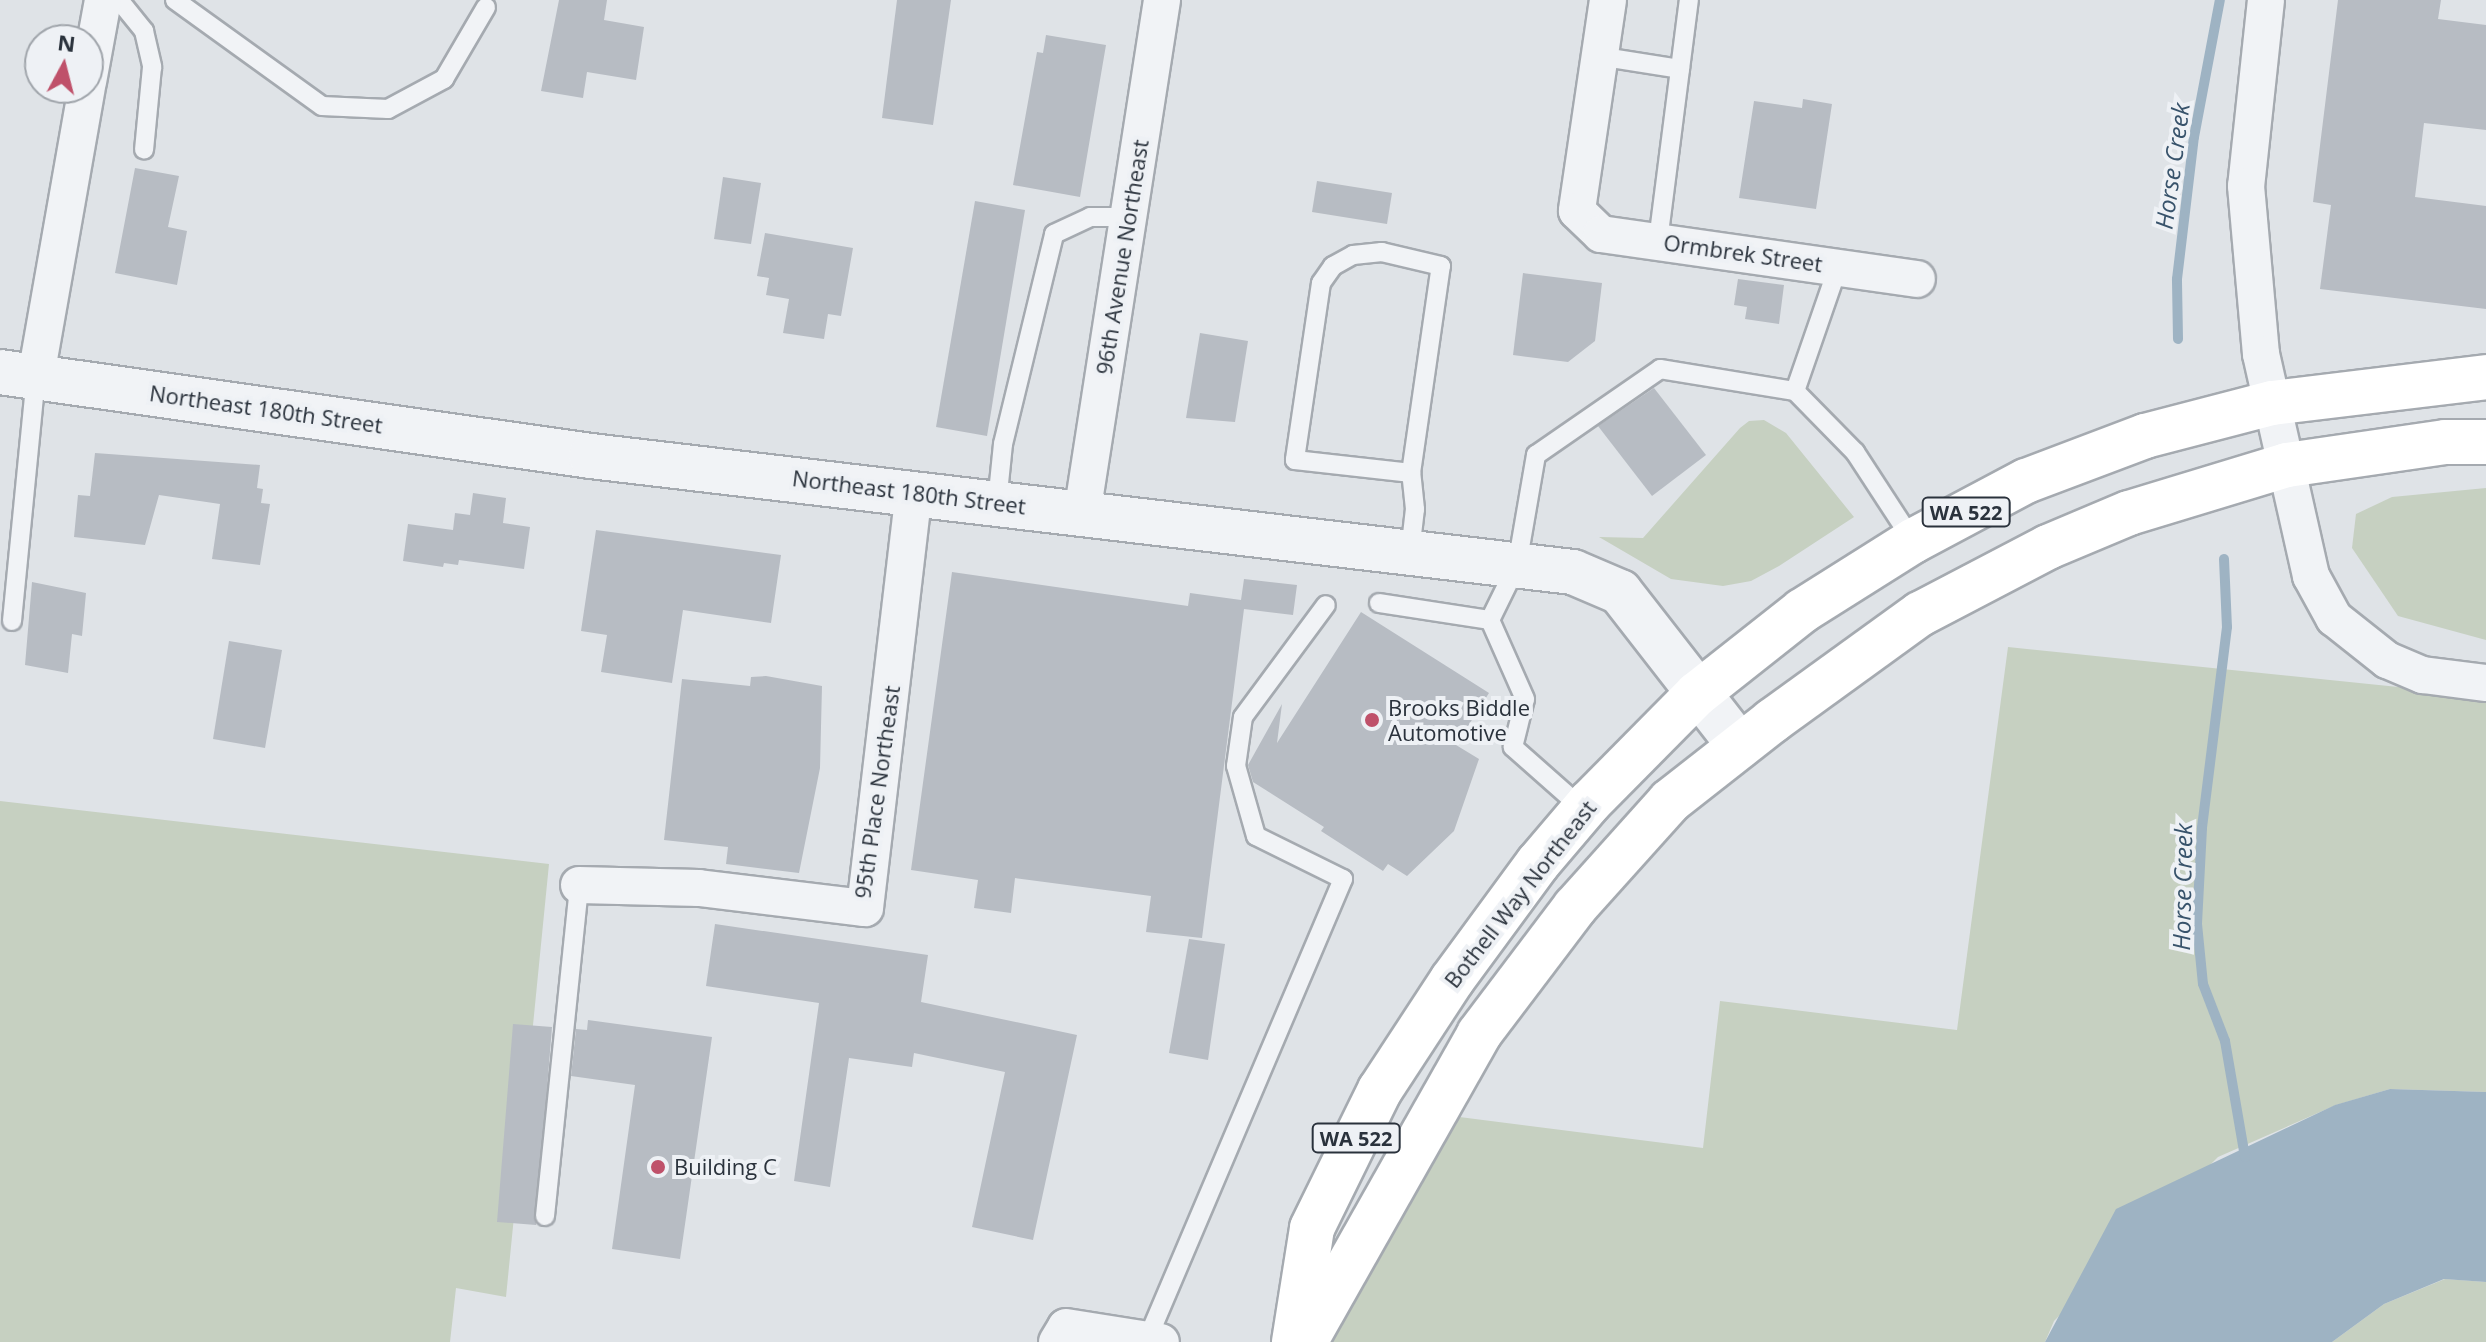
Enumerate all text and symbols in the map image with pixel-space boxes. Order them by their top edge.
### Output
north arrow [24,24,104,104]
text: N [56,26,77,58]
water label: Horse Creek [2149,101,2195,231]
street label: 96th Avenue Northeast [1090,138,1154,376]
street label: Ormbrek Street [1662,229,1824,277]
street label: Northeast 180th Street [148,380,384,438]
street label: Northeast 180th Street [791,465,1027,519]
road number: WA 522 [1920,496,2012,528]
street label: 95th Place Northeast [849,684,905,900]
place label: Brooks Biddle Automotive [1388,694,1530,746]
marker: Brooks Biddle Automotive [1363,711,1381,729]
street label: Bothell Way Northeast [1439,795,1601,993]
water label: Horse Creek [2166,823,2198,951]
road number: WA 522 [1310,1122,1402,1154]
place label: Building C [674,1154,777,1180]
marker: Building C [649,1158,667,1176]

